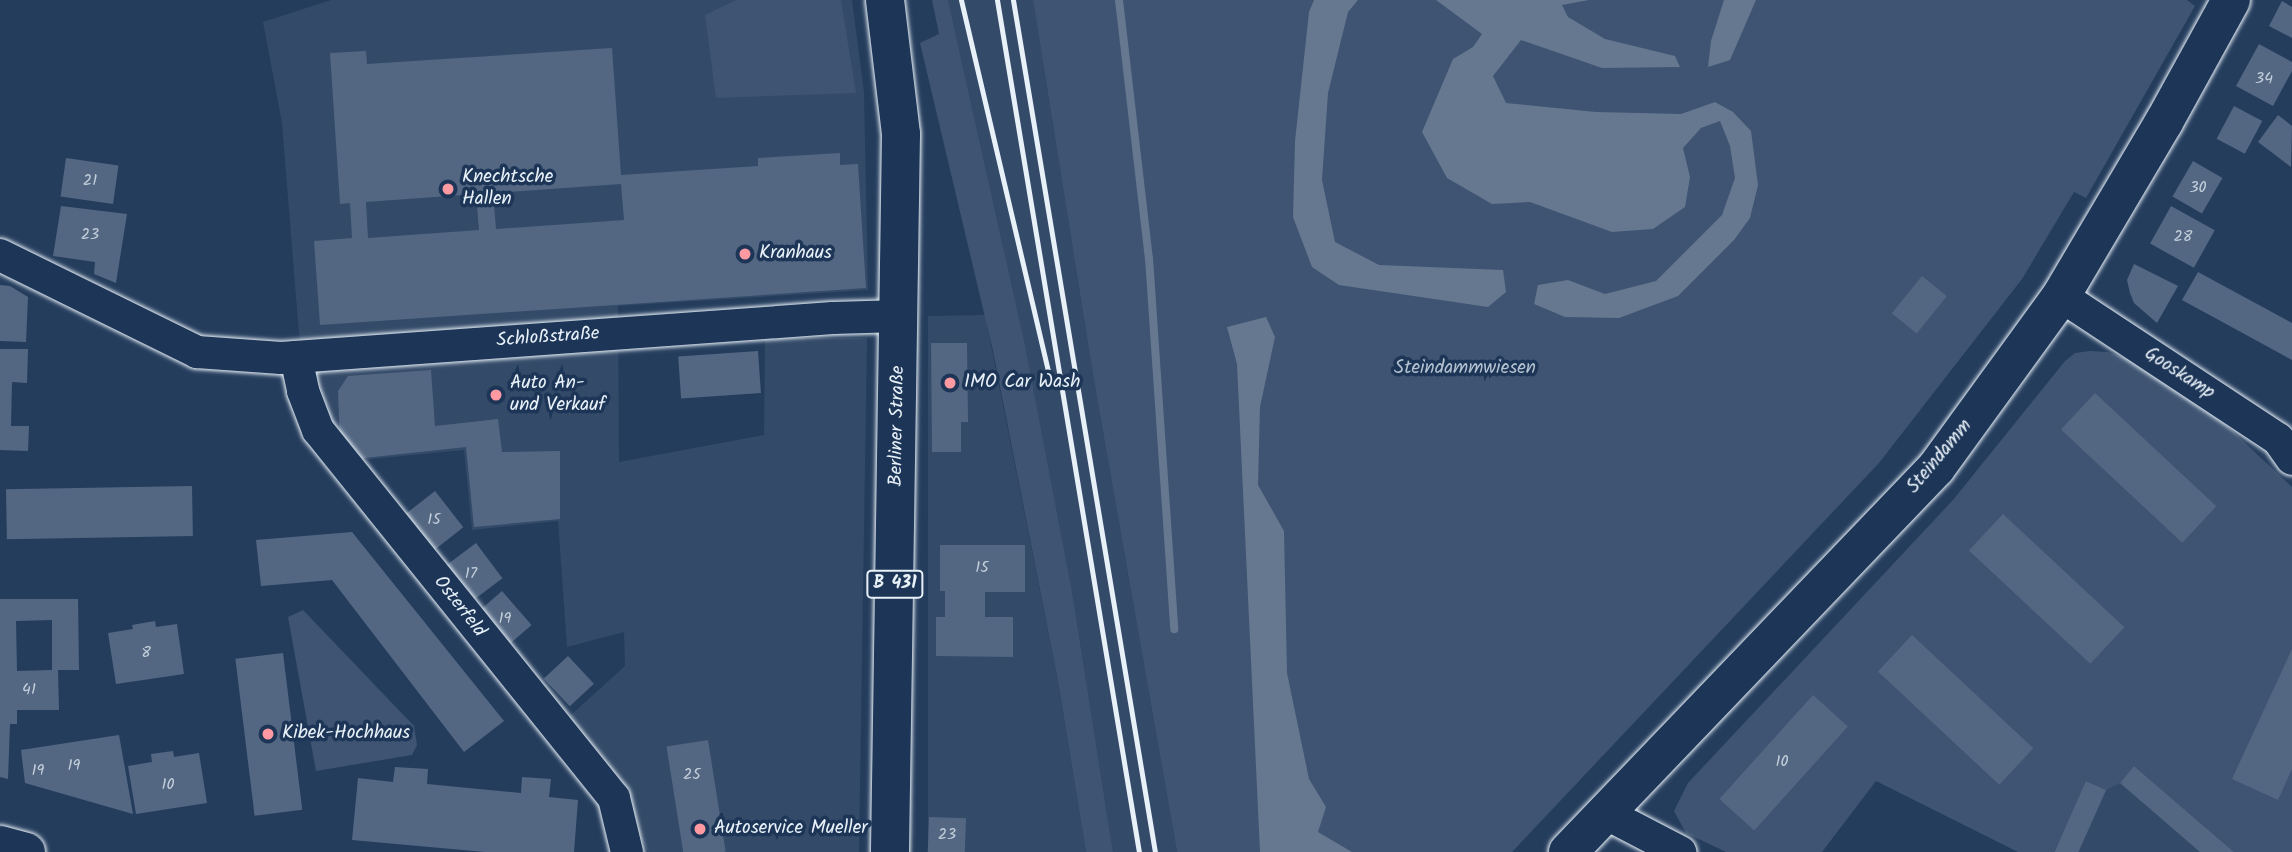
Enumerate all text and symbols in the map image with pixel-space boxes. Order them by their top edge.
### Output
house number: 34 [2255,69,2273,89]
place label: Knechtsche Hallen [462,167,553,211]
house number: 21 [83,171,97,191]
house number: 30 [2189,178,2207,198]
marker: Knechtsche Hallen [440,181,456,197]
house number: 23 [81,225,99,245]
house number: 28 [2174,227,2192,247]
place label: Kranhaus [759,243,832,265]
marker: Kranhaus [737,246,753,262]
street label: Schloßstraße [496,323,600,353]
street label: Gooskamp [2140,343,2218,405]
park label: Steindammwiesen [1394,358,1536,380]
street label: Berliner Straße [886,365,910,487]
place label: IMO Car Wash [964,372,1080,394]
place label: Auto An- und Verkauf [510,373,605,417]
marker: IMO Car Wash [942,375,958,391]
marker: Auto An- und Verkauf [488,387,504,403]
street label: Steindamm [1903,415,1977,499]
house number: 15 [427,510,441,530]
house number: 15 [975,558,989,578]
house number: 17 [465,564,477,584]
road number: B 431 [865,570,925,598]
street label: Osterfeld [428,572,490,642]
house number: 19 [499,609,511,629]
house number: 8 [141,643,151,663]
house number: 41 [22,680,36,700]
place label: Kibek-Hochhaus [282,723,410,745]
marker: Kibek-Hochhaus [260,726,276,742]
house number: 10 [1775,752,1789,772]
house number: 19 [68,756,80,776]
house number: 19 [32,761,44,781]
house number: 25 [683,765,701,785]
house number: 10 [161,775,175,795]
place label: Autoservice Mueller [714,818,868,840]
marker: Autoservice Mueller [692,821,708,837]
house number: 23 [938,825,956,845]

